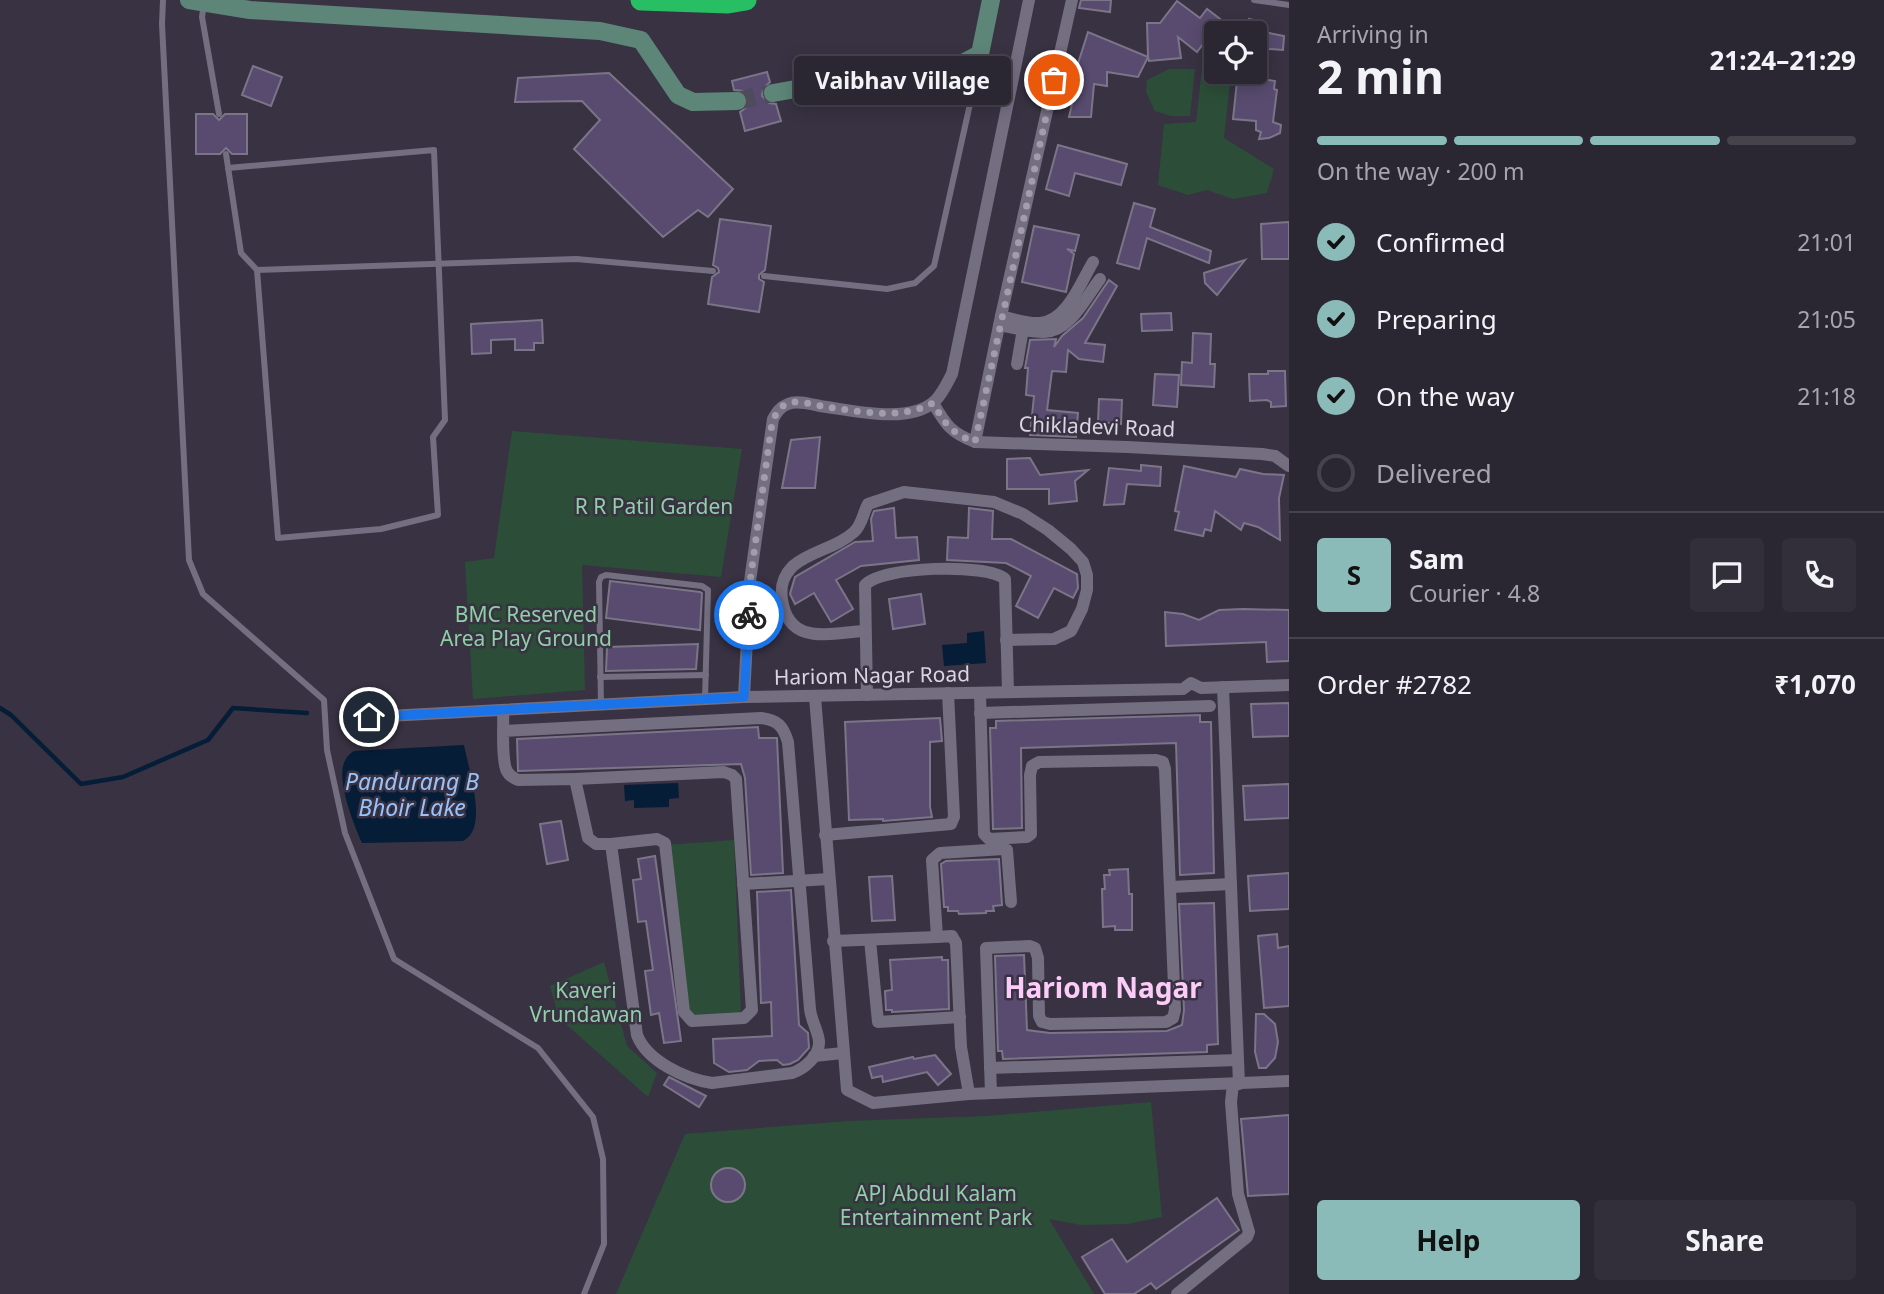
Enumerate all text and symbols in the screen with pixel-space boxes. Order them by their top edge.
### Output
text: Arriving in [1317,18,1429,50]
map controls [1204,21,1267,84]
button: locate [1204,21,1267,84]
text: 21:24–21:29 [1709,42,1856,78]
text: 2 min [1317,45,1444,107]
pin [1024,50,1084,110]
callout: Vaibhav Village [795,56,1012,104]
icon: bag [1035,61,1073,99]
text: Vaibhav Village [815,64,990,96]
text: On the way · 200 m [1317,155,1524,187]
icon: check [1317,223,1355,261]
text: Confirmed [1376,224,1506,260]
text: 21:01 [1797,226,1856,258]
icon: check [1317,300,1355,338]
text: Preparing [1376,301,1497,337]
text: 21:05 [1797,303,1856,335]
icon: check [1317,377,1355,415]
text: On the way [1376,378,1514,414]
text: 21:18 [1797,380,1856,412]
street label: Chikladevi Road [1018,409,1176,443]
text: Delivered [1376,455,1492,491]
park label: R R Patil Garden [575,492,733,520]
button: chat [1690,538,1764,612]
button: phone [1782,538,1856,612]
text: Sam [1409,541,1464,577]
text: S [1347,557,1361,593]
text: Courier · 4.8 [1409,577,1540,609]
courier [714,580,784,650]
icon: bike [730,596,768,634]
park label: BMC Reserved Area Play Ground [440,600,612,652]
street label: Hariom Nagar Road [774,659,970,691]
text: Order #2782 [1317,666,1472,702]
text: ₹1,070 [1774,666,1856,702]
pin [339,687,399,747]
icon: home [350,698,388,736]
water label: Pandurang B Bhoir Lake [345,765,479,823]
district label: Hariom Nagar [1004,968,1202,1006]
park label: Kaveri Vrundawan [530,976,642,1028]
park label: APJ Abdul Kalam Entertainment Park [840,1179,1033,1231]
button: Help [1317,1200,1580,1280]
button: Share [1594,1200,1856,1280]

